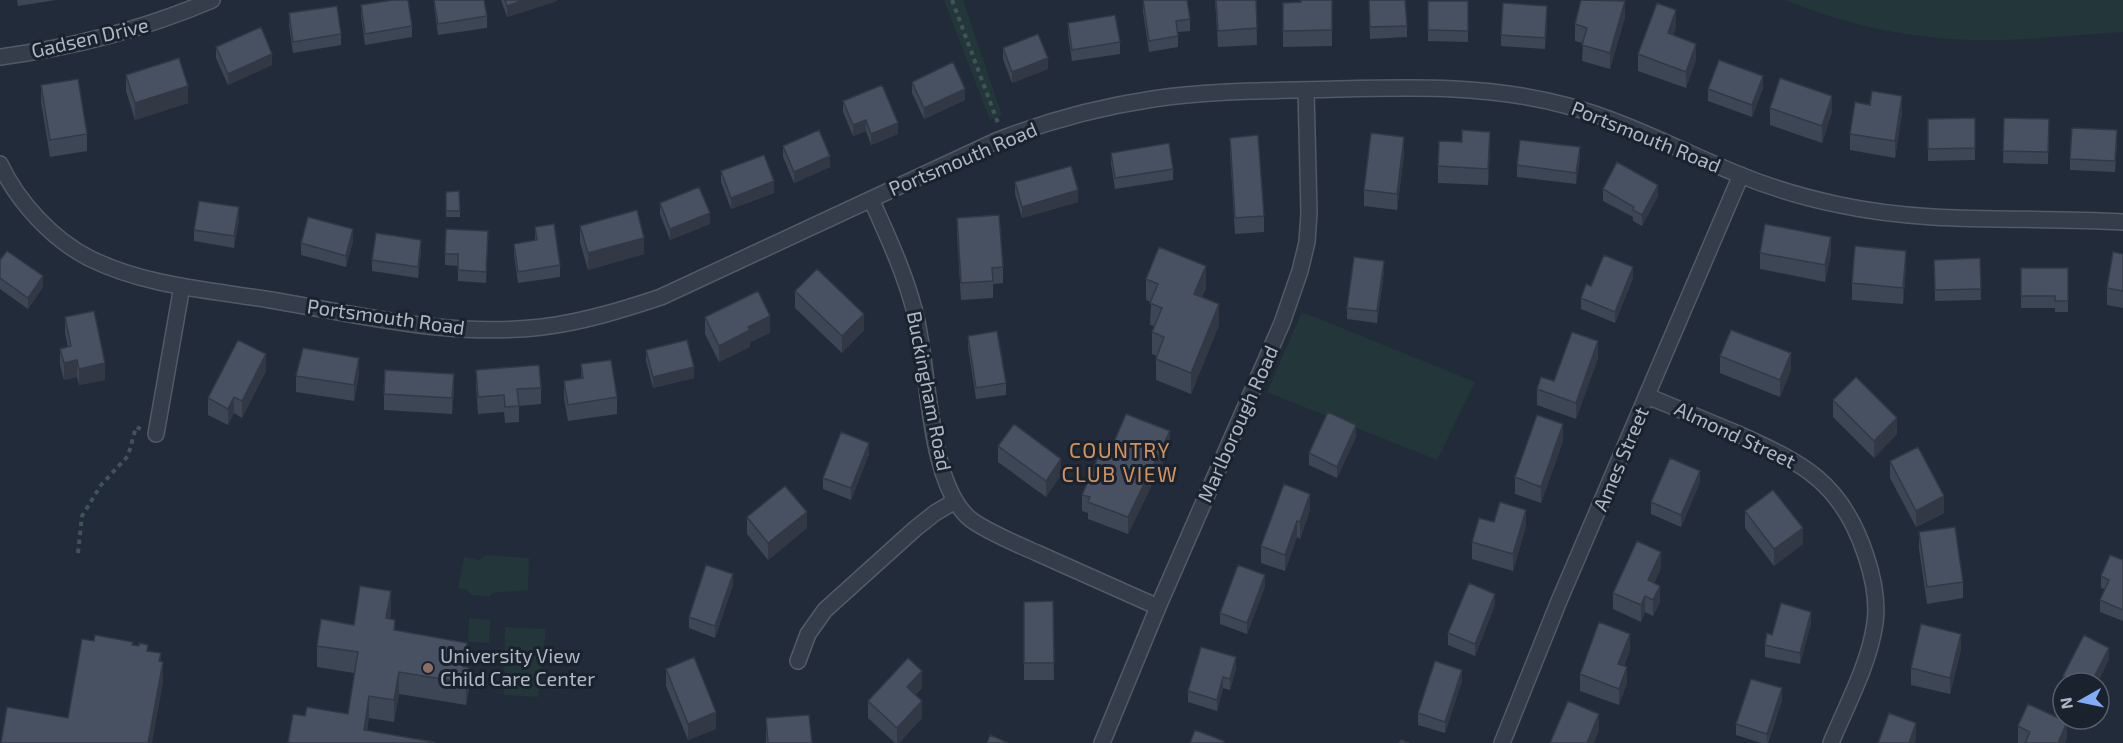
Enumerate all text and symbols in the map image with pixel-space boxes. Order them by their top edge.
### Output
street label: Gadsen Drive [29,12,151,62]
street label: Portsmouth Road [1568,95,1725,177]
street label: Portsmouth Road [885,116,1040,200]
street label: Portsmouth Road [306,293,466,339]
street label: Buckingham Road [903,309,957,473]
street label: Marlborough Road [1192,341,1282,506]
street label: Almond Street [1671,396,1800,473]
street label: Ames Street [1587,403,1653,514]
district label: COUNTRY CLUB VIEW [1061,437,1179,486]
place label: University View Child Care Center [440,643,595,690]
marker: University View Child Care Center [421,661,435,675]
north arrow [2051,671,2111,731]
text: N [2055,696,2076,711]

